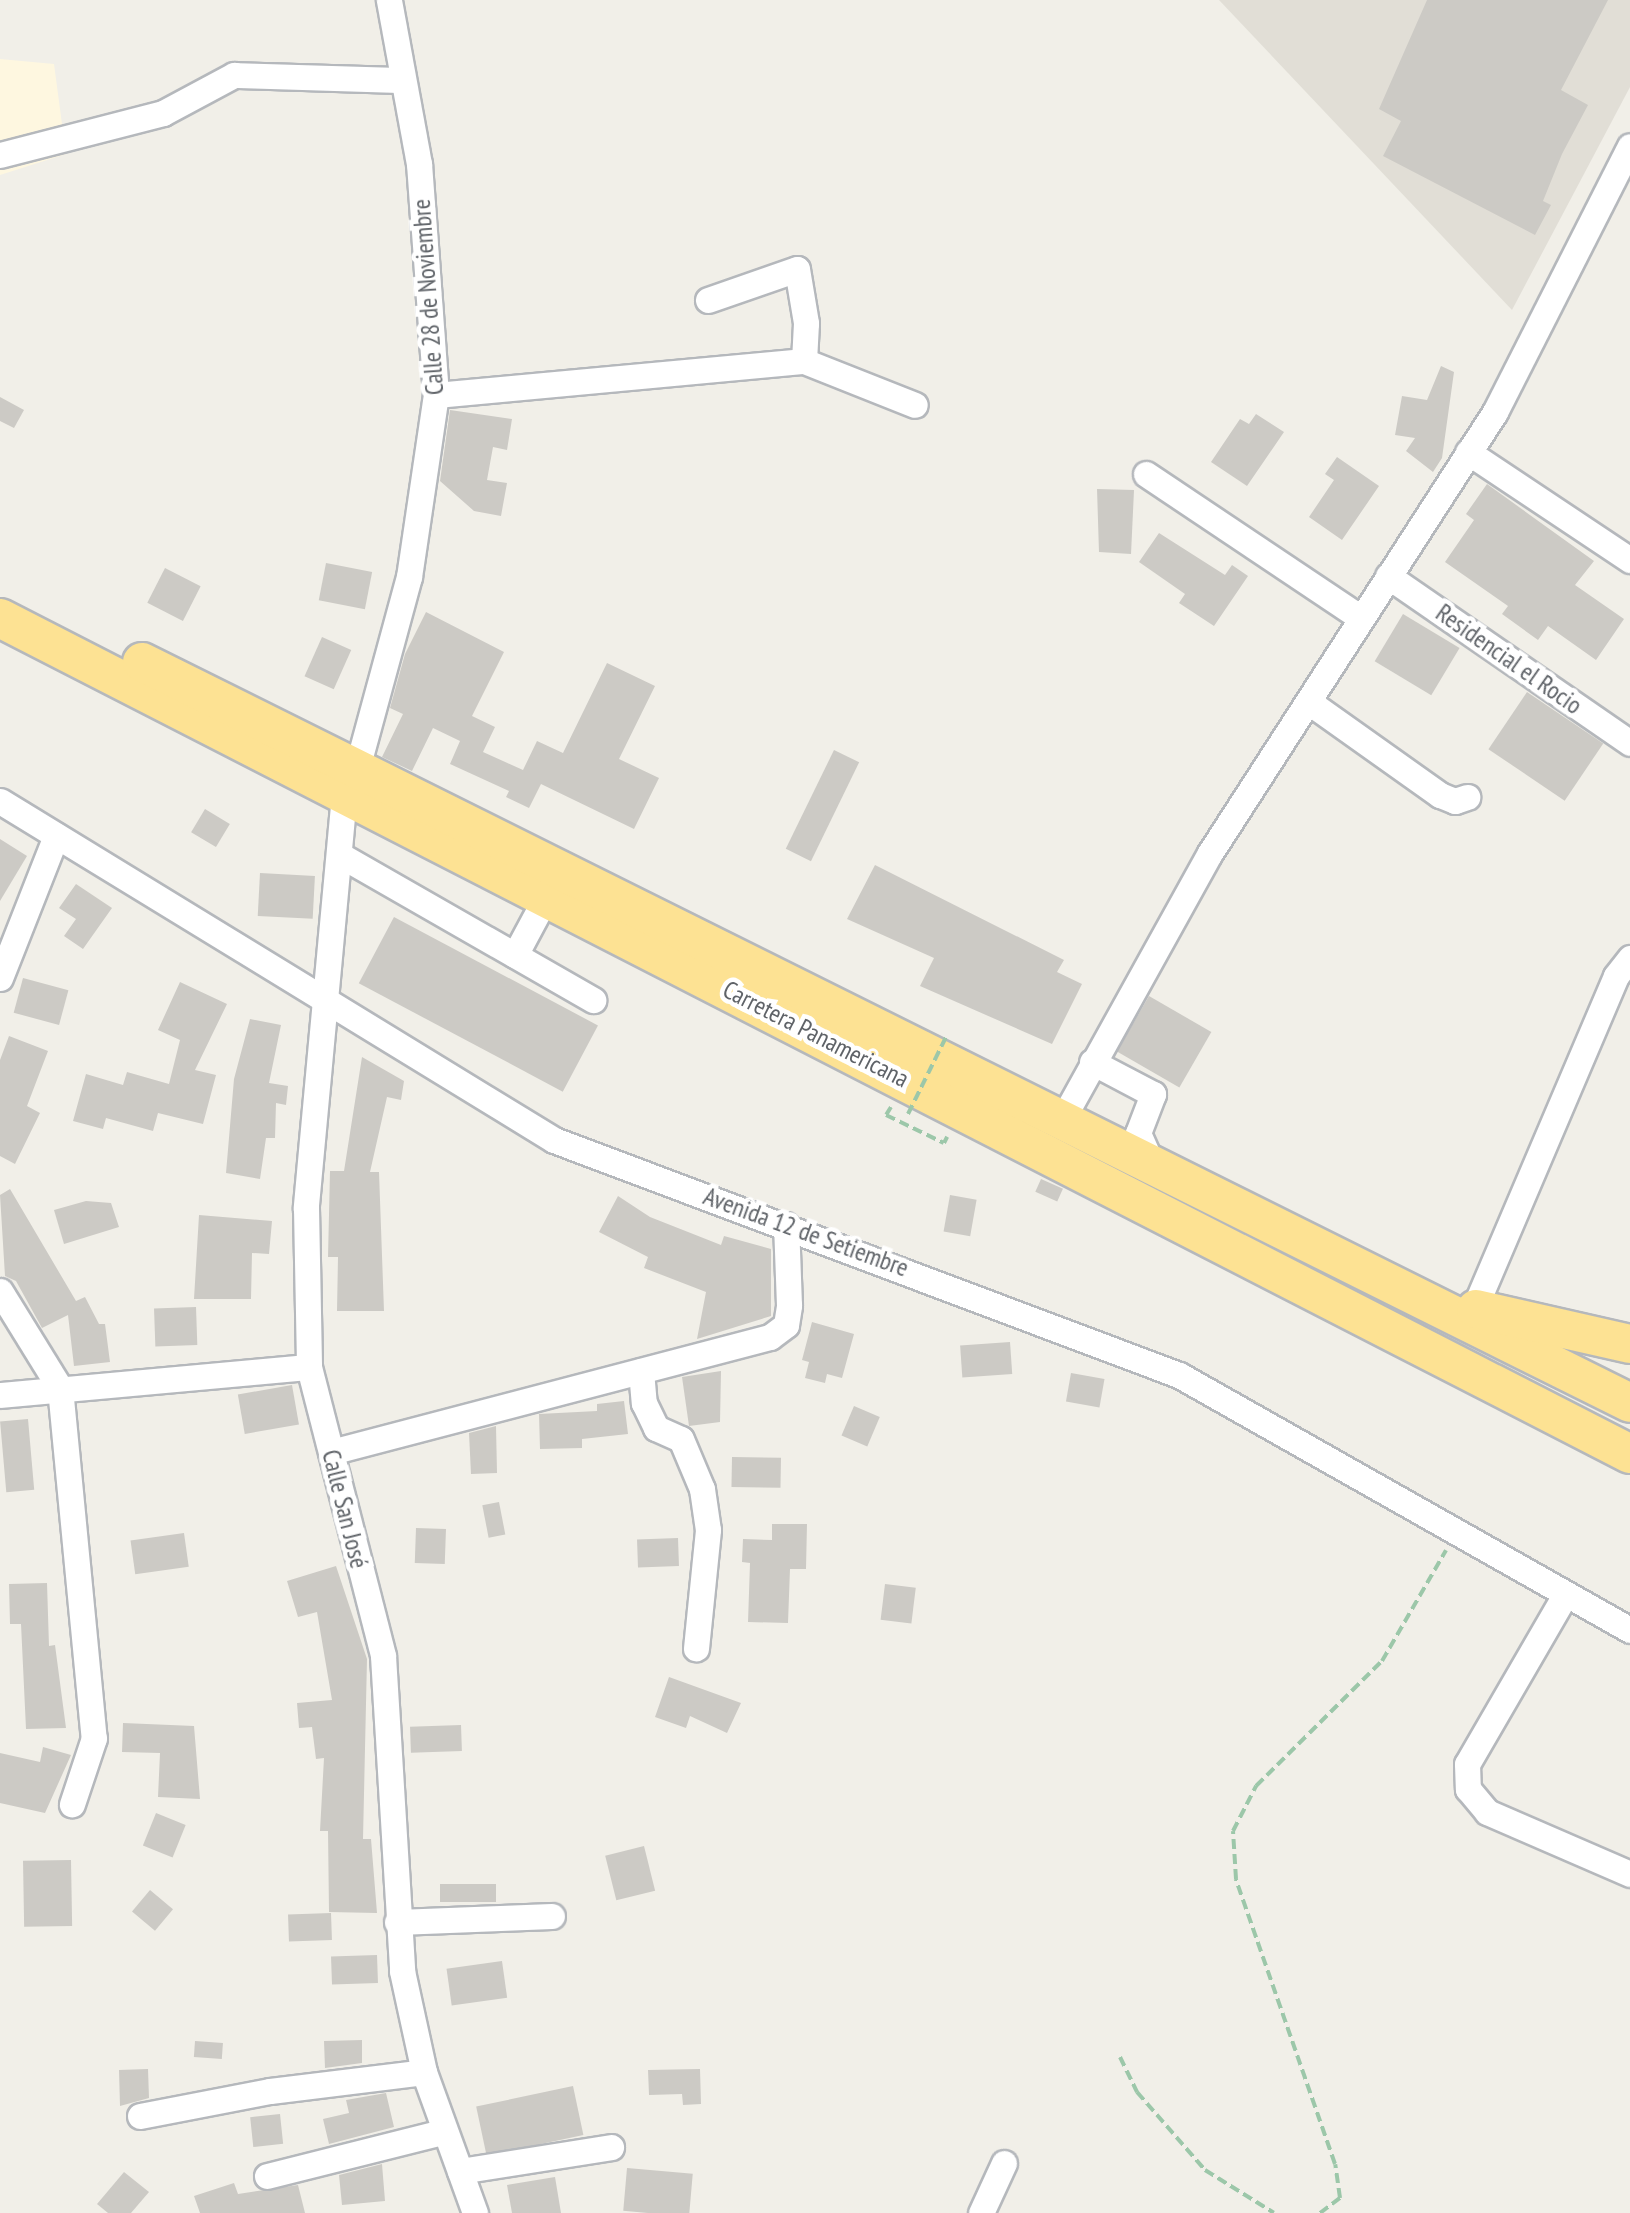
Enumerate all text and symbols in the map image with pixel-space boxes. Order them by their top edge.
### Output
street label: Calle 28 de Noviembre [406,198,450,396]
street label: Residencial el Rocio [1430,598,1588,720]
street label: Carretera Panamericana [718,974,914,1094]
street label: Avenida 12 de Setiembre [699,1181,913,1283]
street label: Calle San José [316,1447,374,1571]

